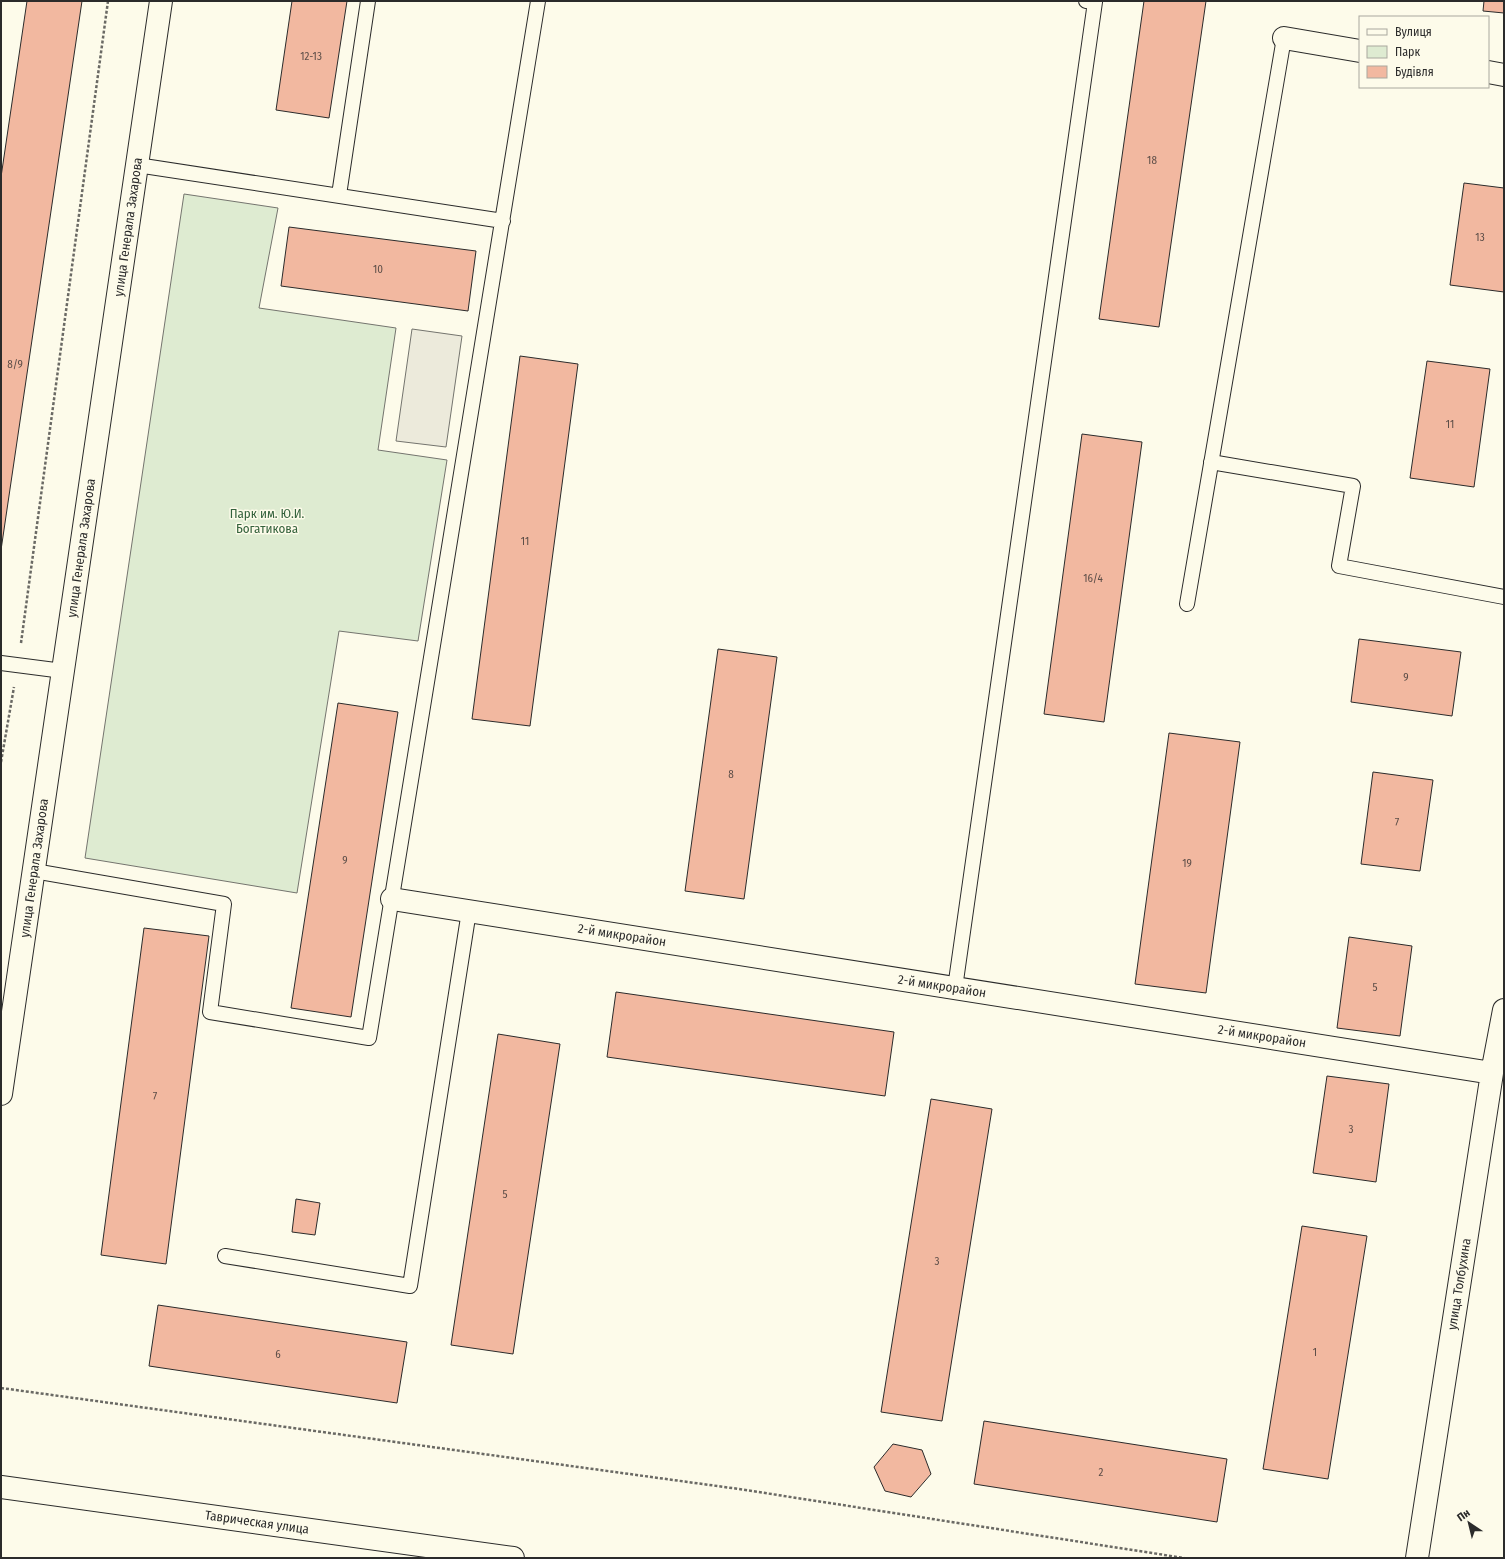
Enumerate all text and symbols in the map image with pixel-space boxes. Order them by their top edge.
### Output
legend [1359,16,1489,88]
text: Вулиця [1395,25,1432,39]
text: Парк [1395,45,1421,59]
house number: 12-13 [300,50,322,63]
text: Будівля [1395,65,1434,79]
house number: 18 [1147,154,1157,167]
street label: улица Генерала Захарова [111,156,145,298]
house number: 13 [1475,231,1485,244]
house number: 10 [373,263,383,276]
house number: 8/9 [7,358,23,371]
house number: 11 [1446,418,1454,431]
street label: улица Генерала Захарова [64,477,98,619]
park label: Парк им. Ю.И. Богатикова [230,506,305,536]
house number: 11 [521,535,529,548]
house number: 16/4 [1083,572,1103,585]
house number: 9 [1403,671,1409,684]
house number: 8 [728,768,734,781]
street label: улица Генерала Захарова [17,797,51,939]
house number: 7 [1395,816,1400,829]
house number: 9 [342,854,348,867]
house number: 19 [1182,857,1192,870]
street label: 2-й микрорайон [577,921,667,949]
street label: 2-й микрорайон [897,972,987,1000]
house number: 5 [1372,981,1378,994]
street label: 2-й микрорайон [1217,1022,1307,1050]
house number: 7 [153,1090,158,1103]
house number: 3 [1349,1123,1354,1136]
house number: 5 [502,1188,508,1201]
street label: улица Толбухина [1444,1237,1474,1331]
house number: 3 [935,1255,940,1268]
house number: 1 [1313,1346,1317,1359]
house number: 6 [275,1348,281,1361]
house number: 2 [1099,1466,1104,1479]
north arrow [1449,1503,1489,1543]
text: Пн [1455,1506,1473,1524]
street label: Таврическая улица [204,1507,310,1537]

